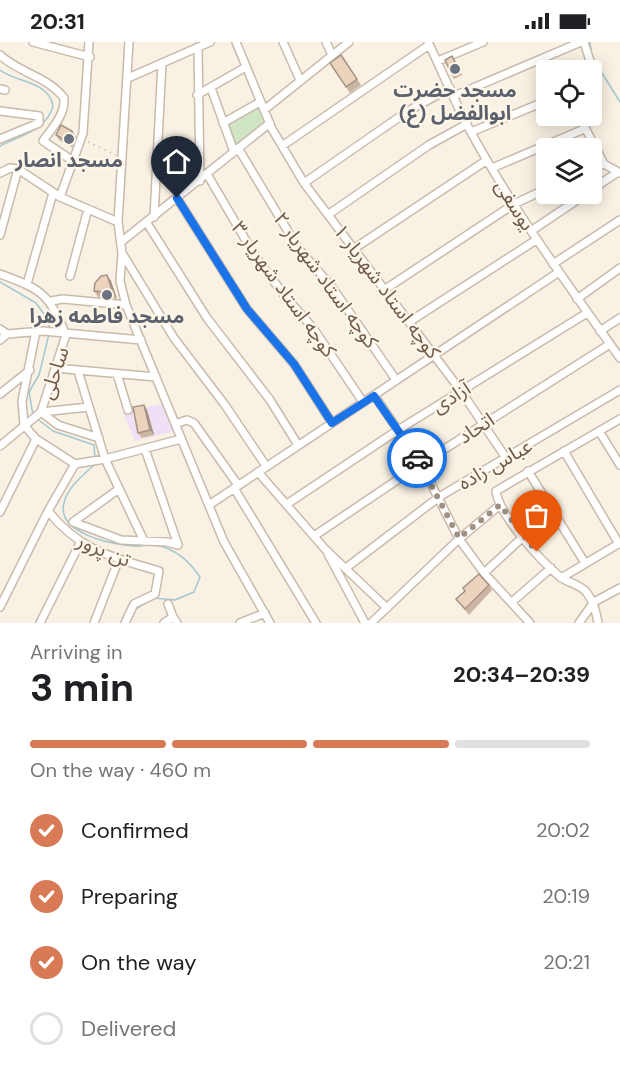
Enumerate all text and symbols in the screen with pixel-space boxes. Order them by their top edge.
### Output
text: 20:31 [30,7,85,36]
map controls [536,60,602,204]
button: locate [536,60,602,126]
marker: مسجد حضرت ابوالفضل (ع) [448,62,462,76]
place label: مسجد حضرت ابوالفضل (ع) [393,77,517,128]
marker: مسجد انصار [62,132,76,146]
pin [151,136,202,198]
button: layers [536,138,602,204]
icon: home [160,145,193,178]
place label: مسجد انصار [14,147,123,173]
street label: یوسفی [489,174,541,236]
street label: کوچه استاد شهریار ۲ [268,207,385,354]
street label: کوچه استاد شهریار ۳ [226,216,343,363]
street label: کوچه استاد شهریار ۱ [328,218,447,364]
marker: مسجد فاطمه زهرا [100,288,114,302]
place label: مسجد فاطمه زهرا [30,303,184,329]
street label: ساحلی [33,343,75,403]
street label: آزادی [427,374,476,419]
street label: اتحاد [453,407,499,449]
courier [387,428,447,488]
street label: عباس زاده [453,432,537,496]
icon: car [401,442,434,475]
pin [511,490,562,552]
icon: bag [520,499,553,532]
street label: تن پرور [72,527,135,573]
text: Arriving in [30,639,122,665]
text: 20:34–20:39 [453,660,590,689]
text: 3 min [30,662,134,713]
text: On the way · 460 m [30,757,211,783]
icon: check [30,814,63,847]
text: Confirmed [81,816,189,845]
text: 20:02 [536,817,590,843]
icon: check [30,880,63,913]
text: Preparing [81,882,178,911]
text: 20:19 [542,883,590,909]
icon: check [30,946,63,979]
text: On the way [81,948,196,977]
text: 20:21 [543,949,590,975]
text: Delivered [81,1014,176,1043]

